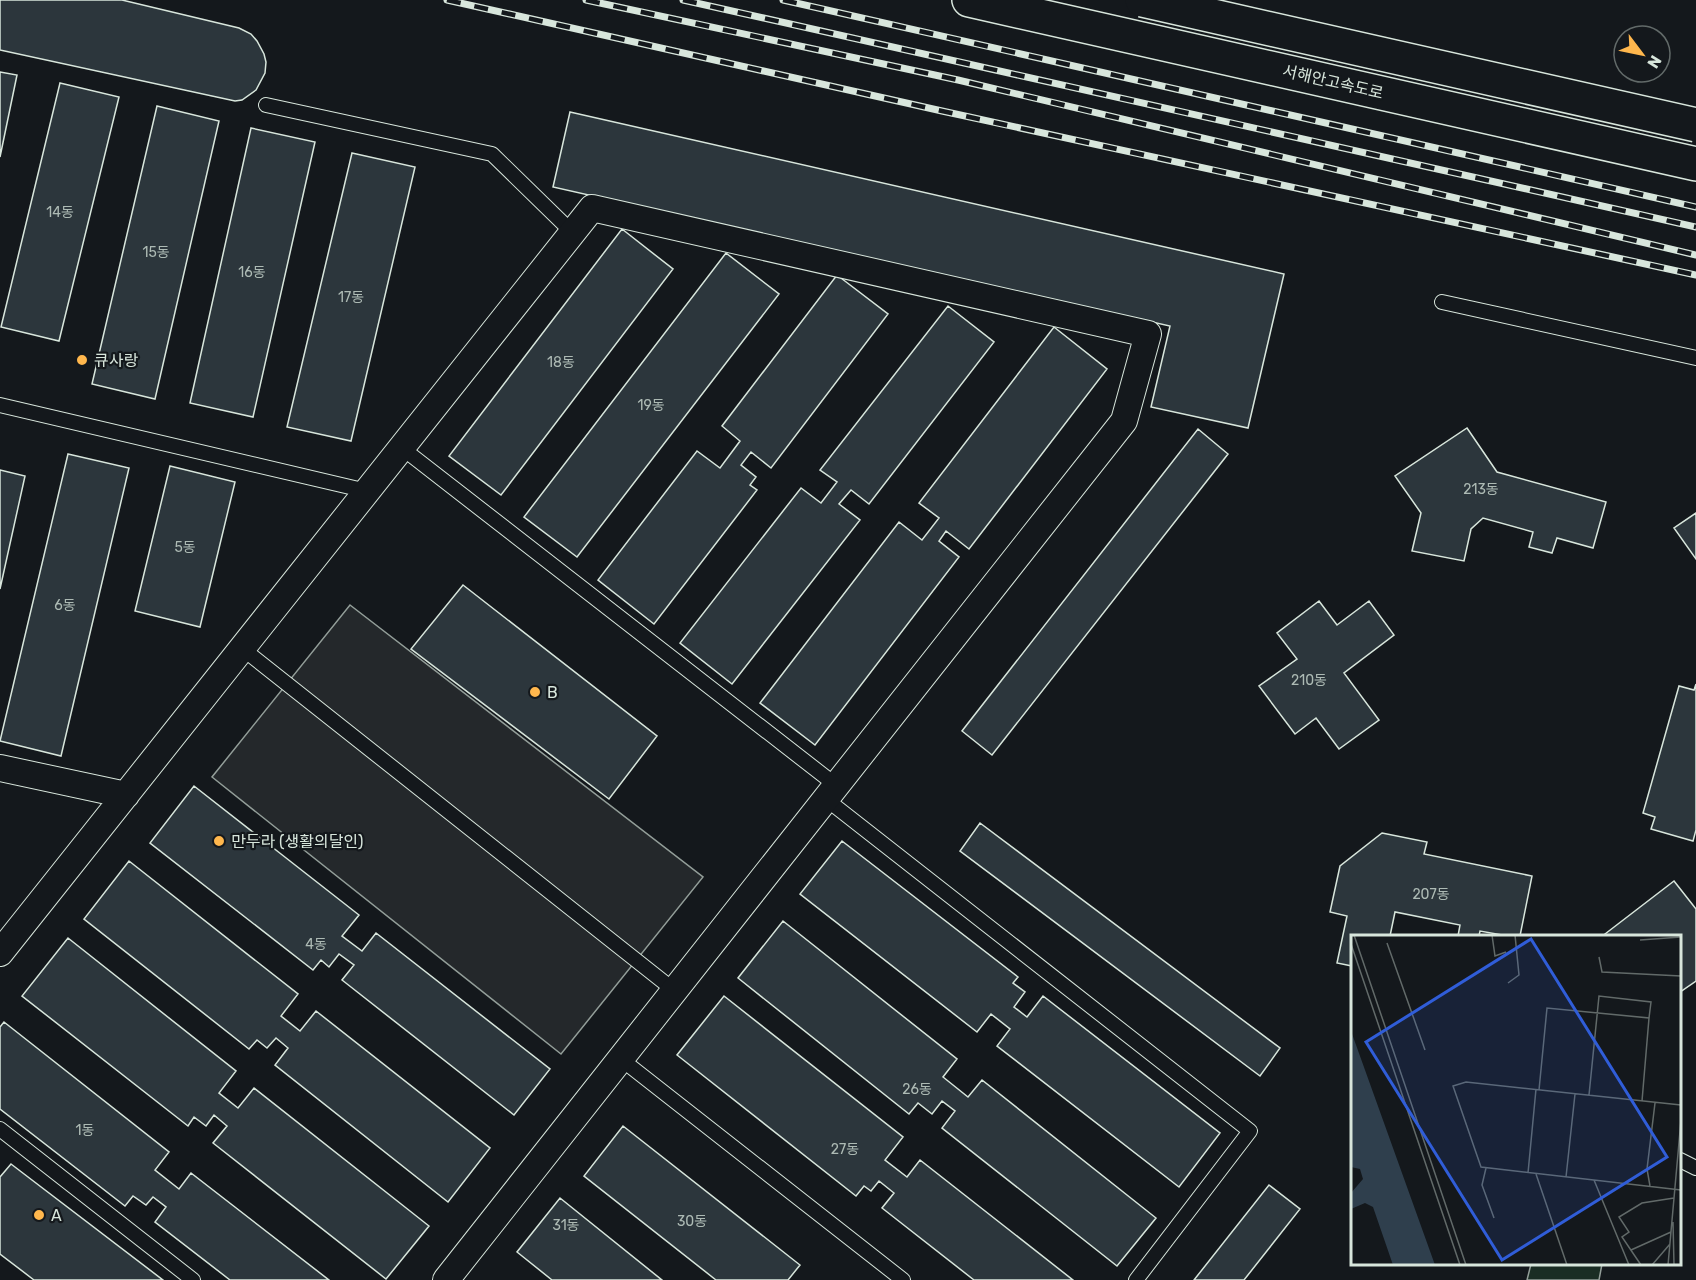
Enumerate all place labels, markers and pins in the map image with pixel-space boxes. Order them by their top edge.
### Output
place label: 큐사랑 [94,351,138,370]
marker: 큐사랑 [75,353,89,367]
place label: B [547,683,558,702]
marker: B [528,685,542,699]
place label: 만두라 (생활의달인) [231,832,364,851]
marker: 만두라 (생활의달인) [212,834,226,848]
place label: A [51,1206,62,1225]
marker: A [32,1208,46,1222]

